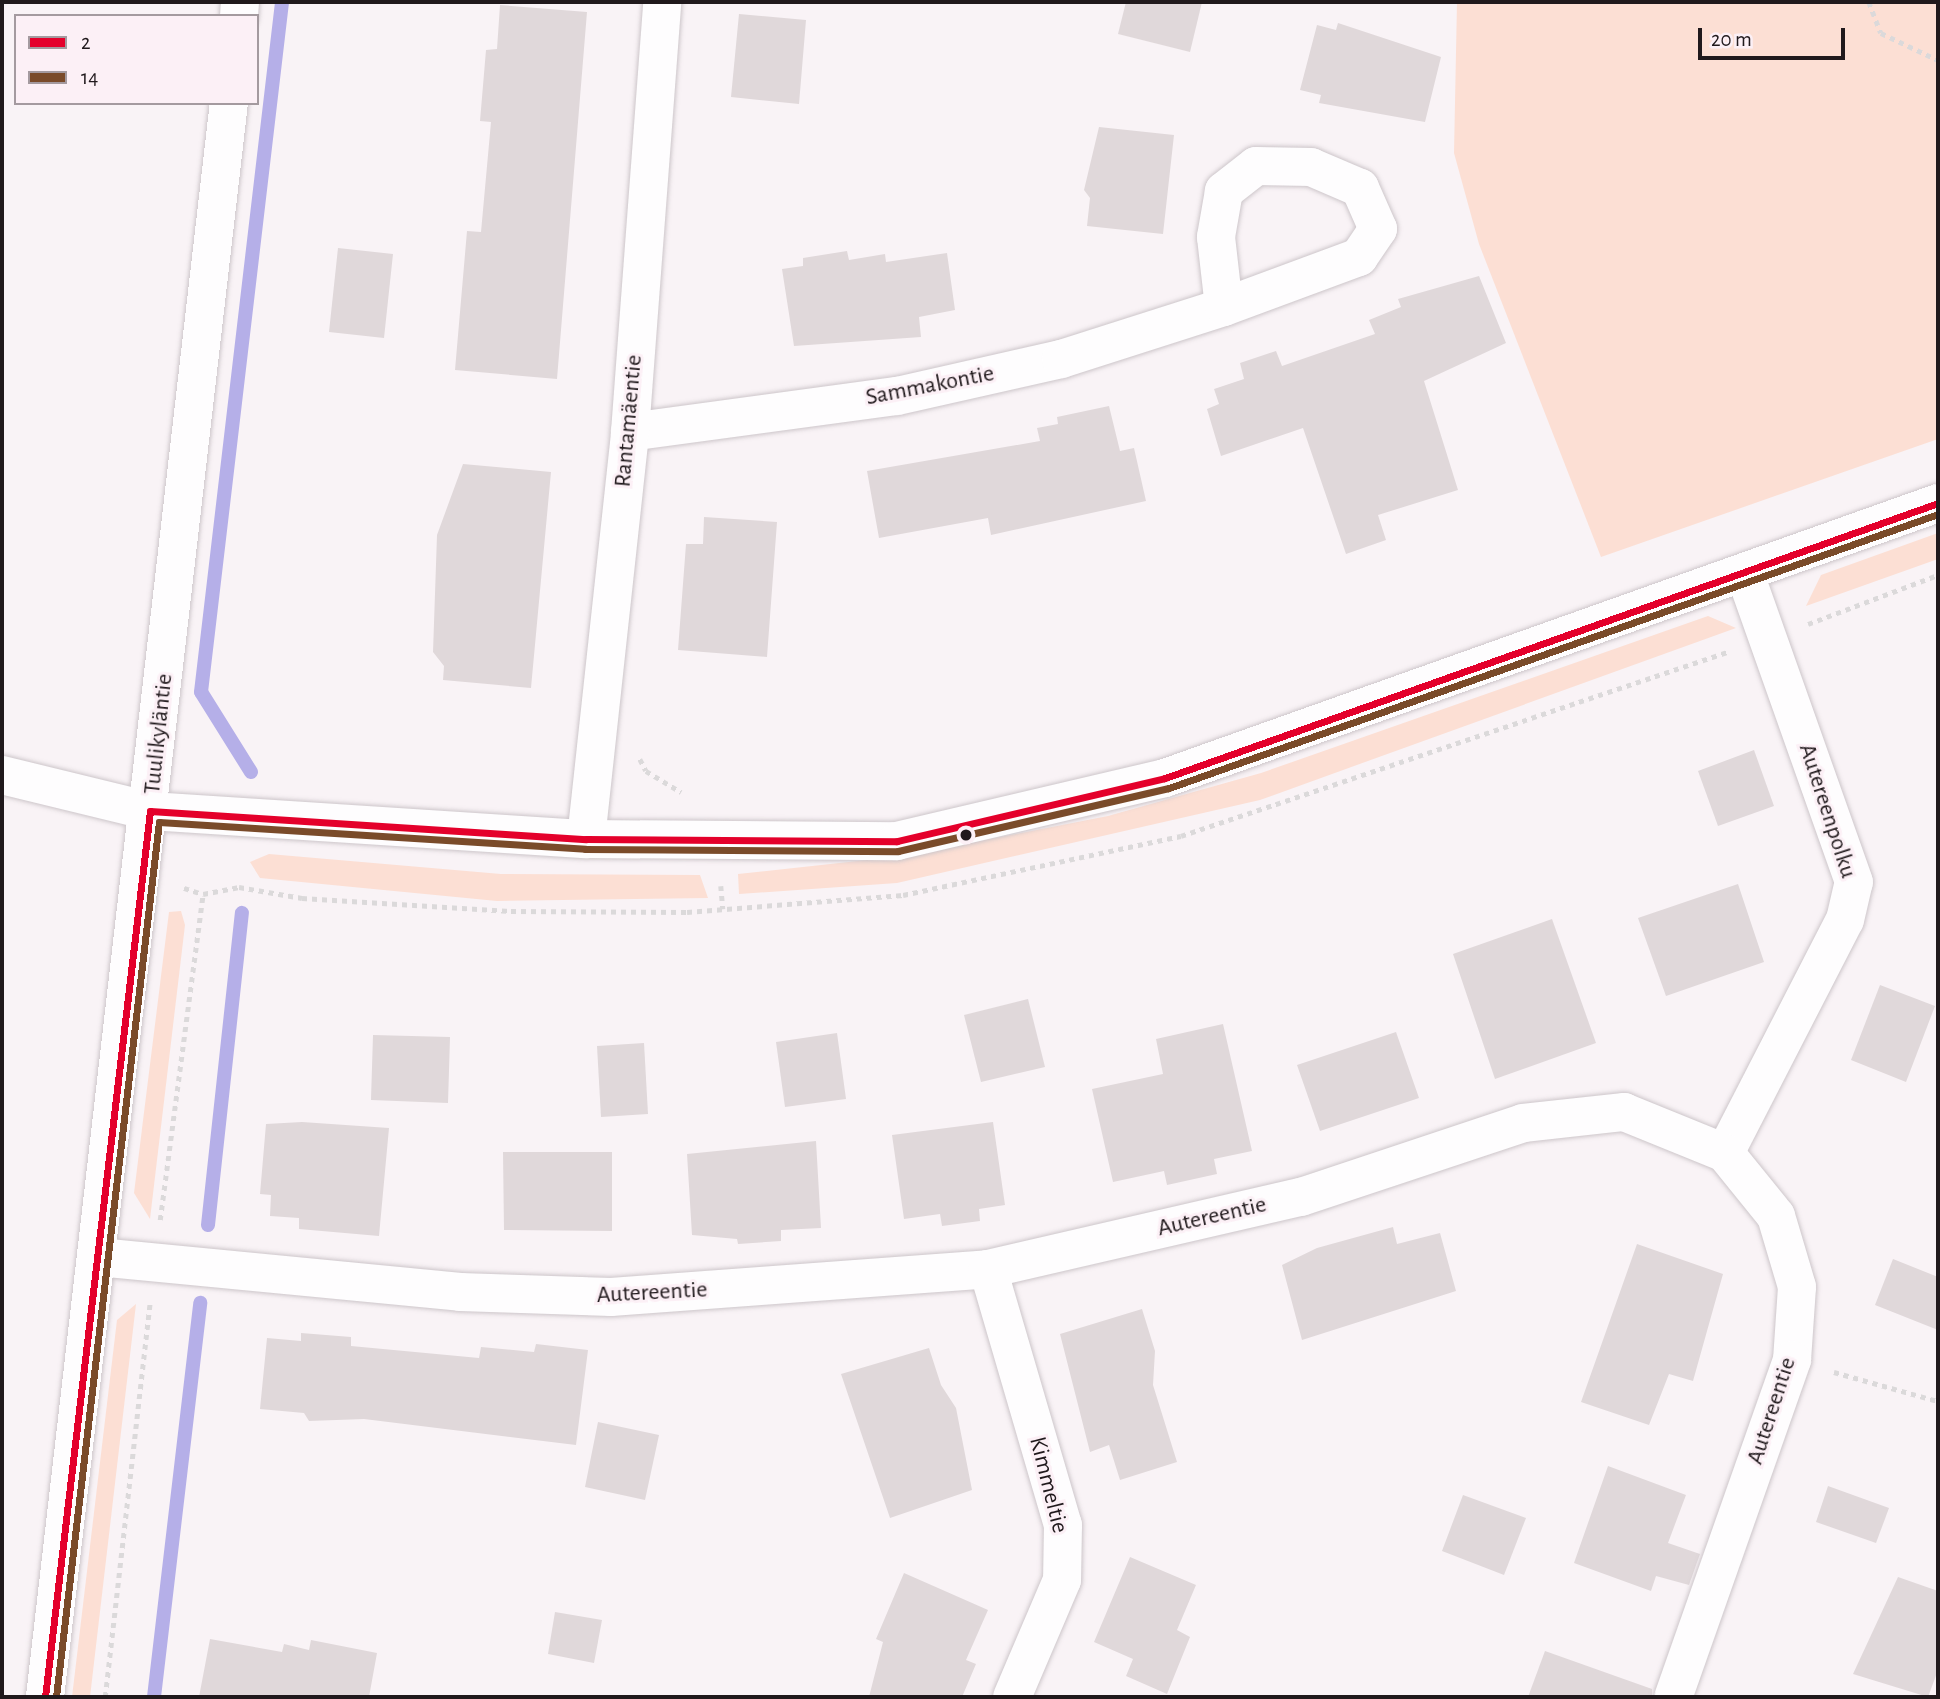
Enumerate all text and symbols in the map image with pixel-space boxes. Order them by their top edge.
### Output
legend [14,14,259,105]
scale bar [1702,14,1849,58]
text: 20 m [1711,29,1752,50]
text: 2 [81,32,91,53]
text: 14 [81,67,98,88]
street label: Rantamäentie [609,354,649,488]
street label: Sammakontie [863,359,997,413]
street label: Tuulikyläntie [138,672,180,796]
street label: Autereenpolku [1792,740,1862,882]
unlabelled marker [959,828,973,842]
street label: Autereentie [1155,1191,1269,1243]
street label: Autereentie [596,1276,708,1310]
street label: Autereentie [1741,1354,1803,1468]
street label: Kimmeltie [1022,1434,1074,1536]

